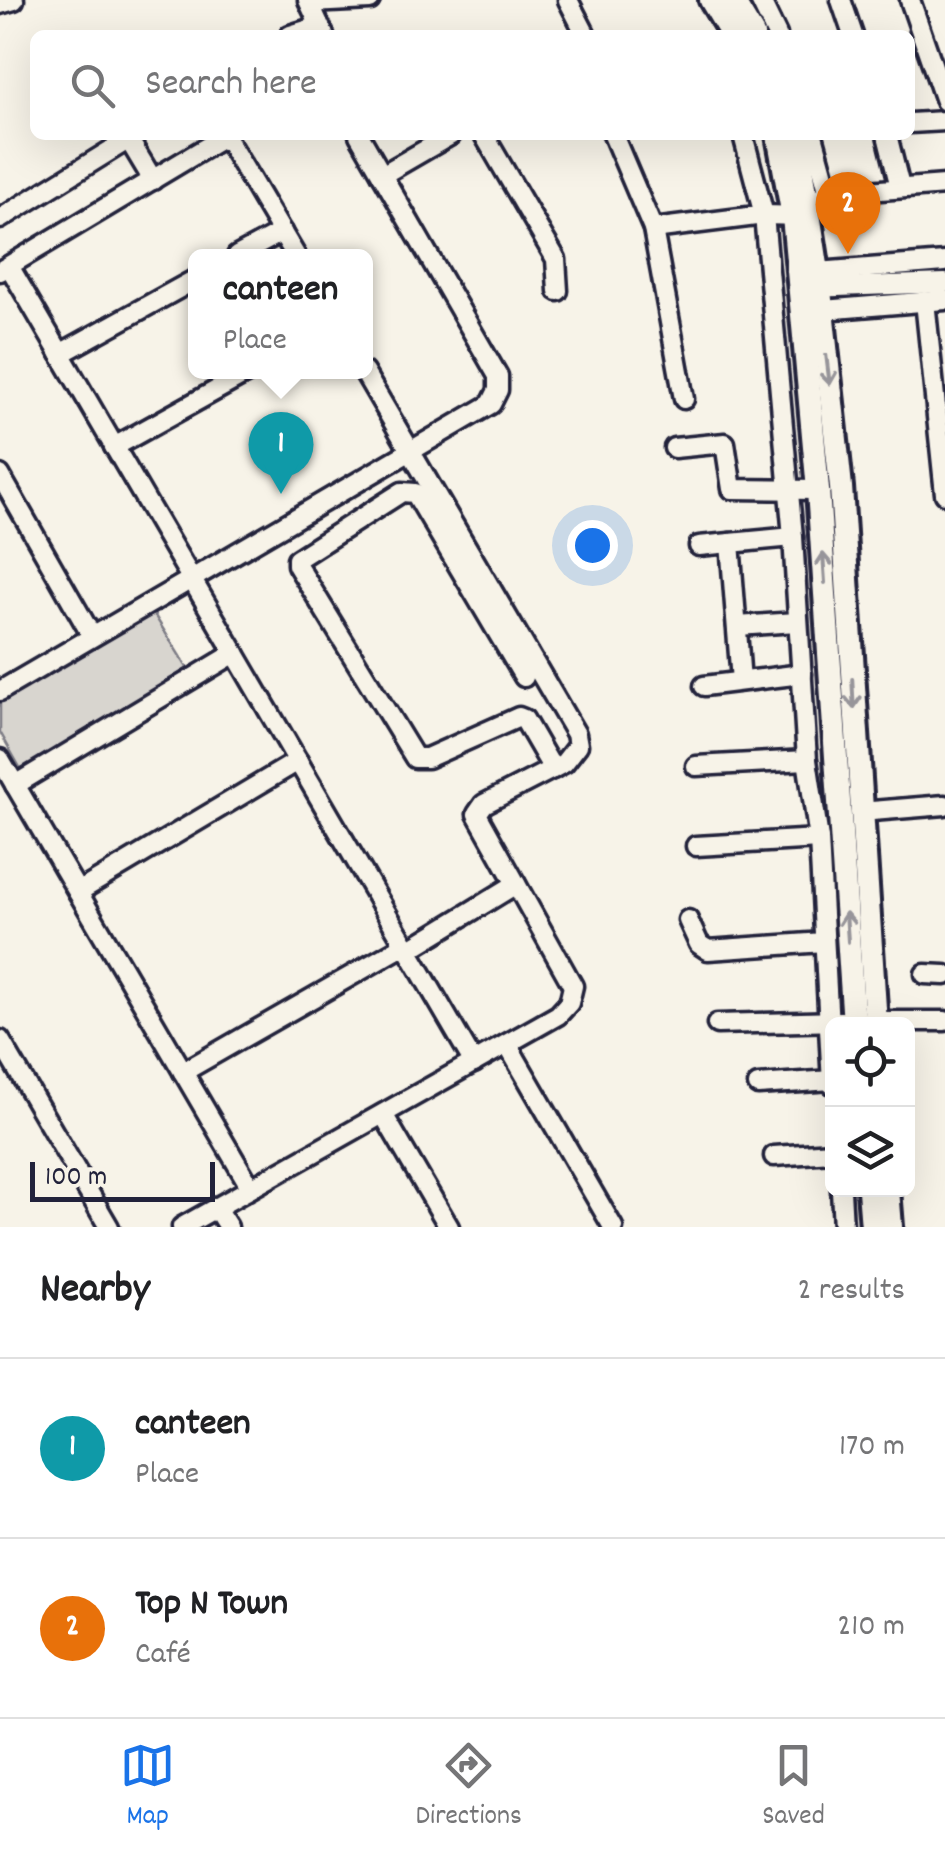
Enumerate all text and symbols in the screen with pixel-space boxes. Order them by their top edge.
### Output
search box [30,30,915,140]
icon: search [65,58,120,113]
text: Search here [145,58,317,113]
pin: 2 [816,172,880,254]
popup [188,249,373,379]
text: canteen [223,264,338,319]
text: Place [223,319,287,365]
one-way arrow [819,354,838,386]
pin: 1 [248,412,314,494]
your location [567,520,618,571]
one-way arrow [814,552,833,585]
one-way arrow [844,678,863,710]
one-way arrow [837,912,856,944]
map controls [825,1017,915,1197]
button: locate [825,1017,915,1107]
button: layers [825,1107,915,1197]
scale bar [30,1157,215,1202]
text: 100 m [45,1159,107,1199]
text: Nearby [40,1262,150,1322]
text: 2 results [798,1269,905,1315]
text: canteen [135,1398,251,1453]
text: 1 [69,1425,76,1471]
text: 170 m [839,1425,905,1471]
text: Place [135,1453,199,1499]
text: Top N Town [135,1578,288,1633]
text: 2 [66,1605,79,1651]
text: 210 m [837,1605,905,1651]
text: Café [135,1633,191,1679]
tab: Map [120,1738,175,1838]
tab: Directions [416,1738,522,1838]
tab: Saved [762,1738,825,1838]

